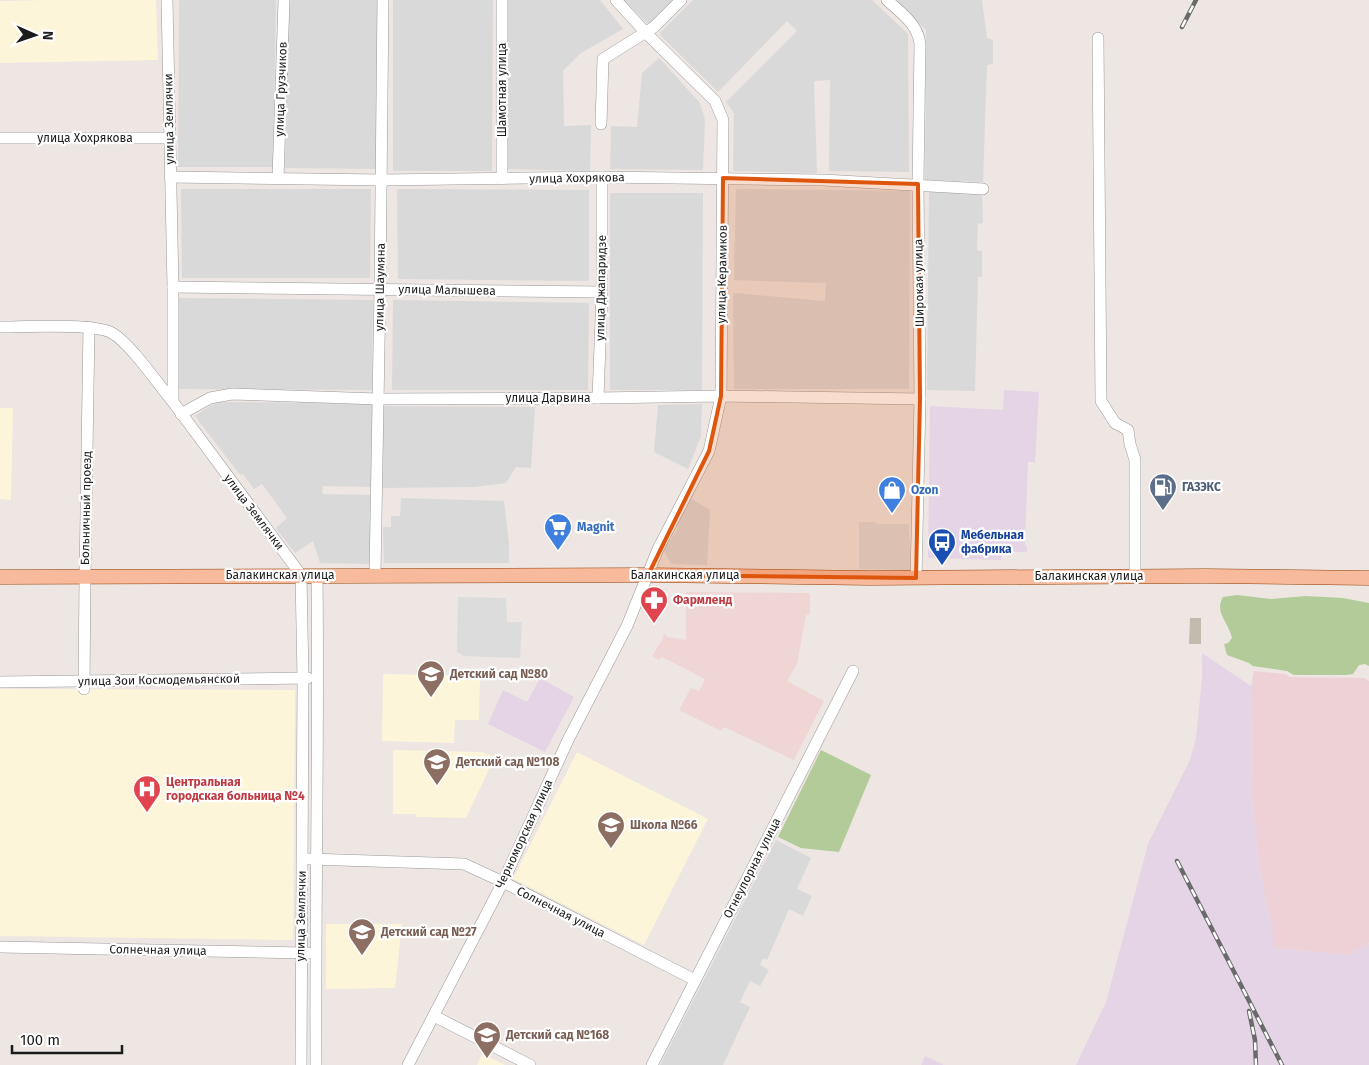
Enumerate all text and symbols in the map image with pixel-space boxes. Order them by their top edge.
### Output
north arrow [10,10,60,60]
text: N [39,30,56,40]
street label: улица Грузчиков [272,41,290,137]
street label: Шамотная улица [495,43,509,137]
street label: улица Землячки [161,73,177,165]
street label: улица Хохрякова [37,131,133,145]
street label: улица Хохрякова [529,170,625,186]
street label: улица Керамиков [714,224,730,323]
street label: улица Джапаридзе [593,235,609,341]
street label: Широкая улица [911,239,927,327]
street label: улица Шаумяна [372,243,388,331]
street label: улица Малышева [398,282,496,298]
street label: улица Дарвина [505,391,591,405]
street label: Больничный проезд [78,450,94,565]
street label: улица Землячки [221,471,287,553]
fuel station icon: ГАЗЭКС [1148,472,1178,511]
shop icon: Ozon [877,475,907,514]
place label: ГАЗЭКС [1182,480,1221,494]
place label: Ozon [911,483,939,497]
supermarket icon: Magnit [543,512,573,551]
place label: Magnit [577,520,615,534]
bus stop icon: Мебельная фабрика [927,527,957,566]
place label: Мебельная фабрика [961,528,1024,556]
street label: Балакинская улица [226,568,335,582]
street label: Балакинская улица [631,568,740,582]
street label: Балакинская улица [1035,569,1144,583]
pharmacy icon: Фармленд [639,585,669,624]
place label: Фармленд [673,593,732,607]
school or university icon: Детский сад №80 [416,659,446,698]
place label: Детский сад №80 [449,667,548,681]
street label: улица Зои Космодемьянской [78,672,240,688]
school or university icon: Детский сад №108 [422,747,452,786]
place label: Детский сад №108 [455,755,559,769]
hospital icon: Центральная городская больница №4 [132,774,162,813]
place label: Центральная городская больница №4 [166,775,305,803]
street label: Черноморская улица [493,777,555,891]
school or university icon: Школа №66 [596,810,626,849]
street label: Огнеупорная улица [721,815,783,921]
place label: Школа №66 [630,818,698,832]
street label: улица Землячки [293,870,309,962]
street label: Солнечная улица [514,884,608,940]
school or university icon: Детский сад №27 [347,917,377,956]
place label: Детский сад №27 [380,925,477,939]
street label: Солнечная улица [109,942,207,958]
school or university icon: Детский сад №168 [472,1020,502,1059]
scale bar [12,1022,122,1054]
place label: Детский сад №168 [505,1028,609,1042]
text: 100 m [20,1031,60,1049]

